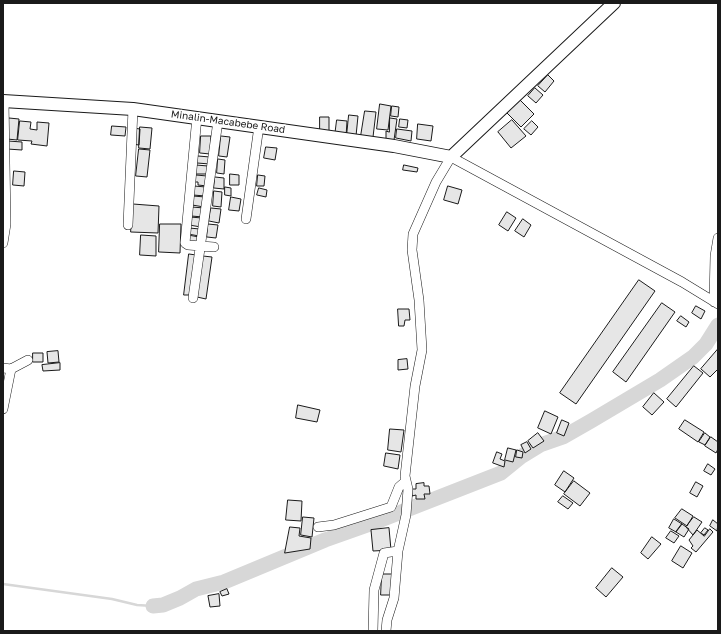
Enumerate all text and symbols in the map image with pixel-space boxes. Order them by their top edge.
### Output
street label: Minalin-Macabebe Road [170,108,286,136]

